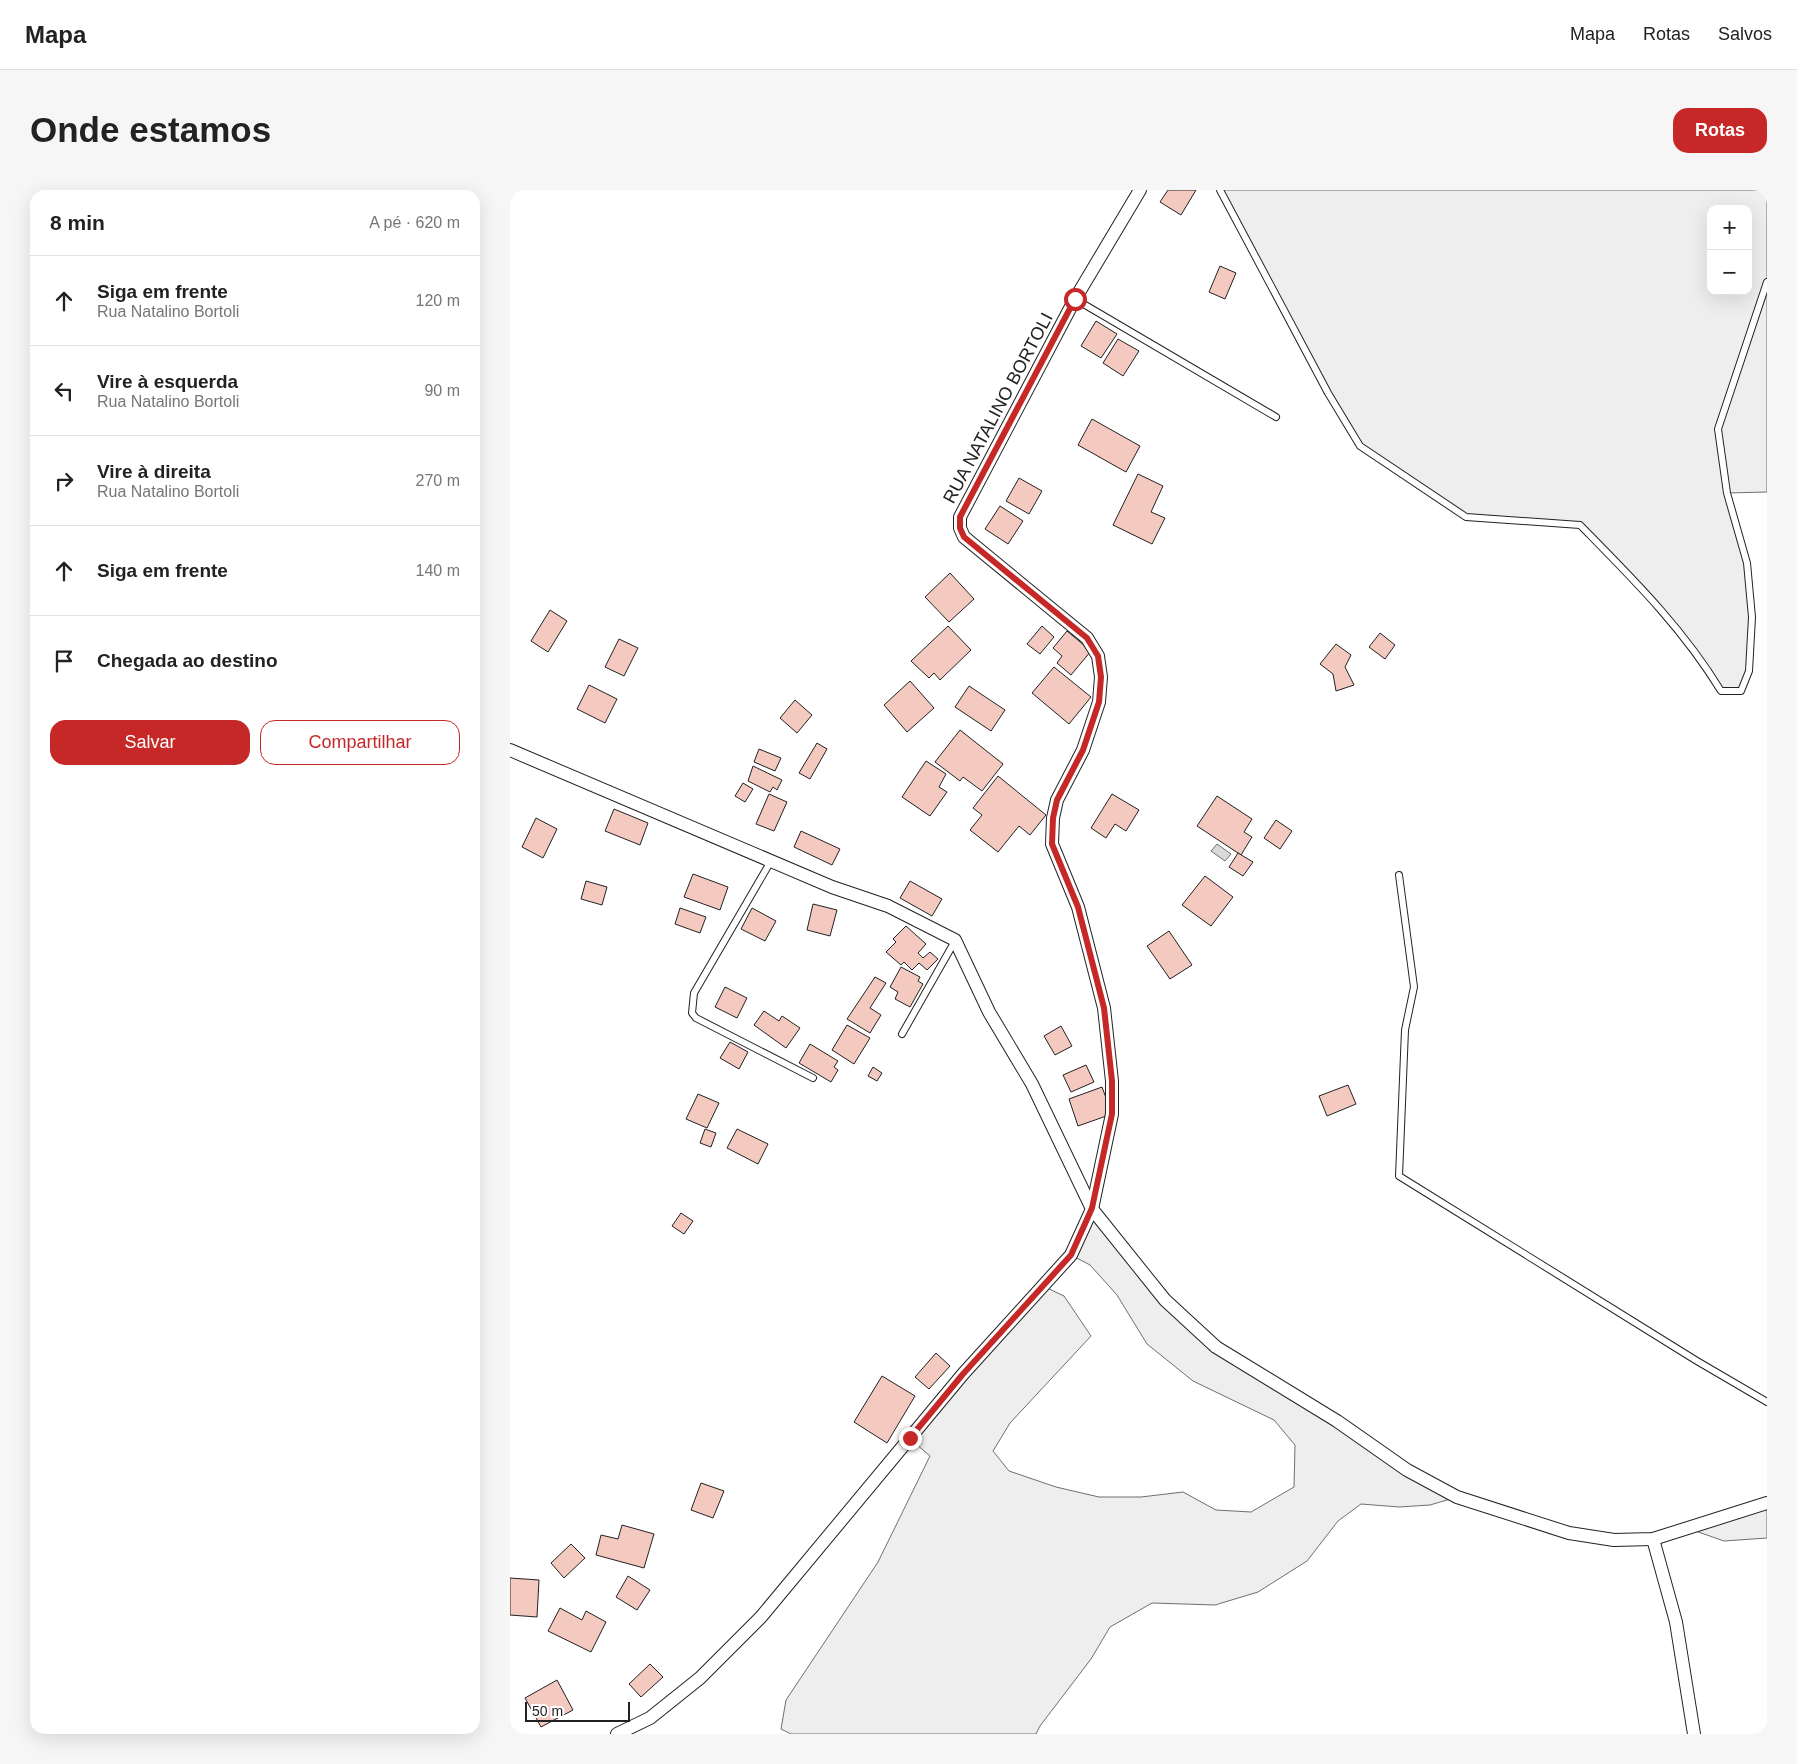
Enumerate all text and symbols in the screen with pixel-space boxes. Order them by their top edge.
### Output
text: Mapa [25,21,86,48]
text: Mapa [1570,24,1615,44]
text: Rotas [1643,24,1690,44]
text: Salvos [1718,24,1772,44]
button: Rotas [1673,108,1767,153]
text: Onde estamos [30,110,271,149]
map controls [1707,205,1752,295]
button: + [1707,205,1752,250]
text: 8 min [50,211,105,234]
text: A pé · 620 m [369,214,460,231]
button: − [1707,250,1752,295]
text: Siga em frente [97,281,228,302]
icon: ahead [50,287,78,315]
route start [1064,288,1087,311]
text: 120 m [416,292,460,309]
text: Rua Natalino Bortoli [97,303,239,320]
street label: RUA NATALINO BORTOLI [939,309,1057,507]
text: Vire à esquerda [97,371,238,392]
icon: left [50,377,78,405]
text: 90 m [424,382,460,399]
text: Rua Natalino Bortoli [97,393,239,410]
text: Vire à direita [97,461,211,482]
icon: right [50,467,78,495]
text: 270 m [416,472,460,489]
text: Rua Natalino Bortoli [97,483,239,500]
icon: ahead [50,557,78,585]
text: Siga em frente [97,560,228,581]
text: 140 m [416,562,460,579]
icon: arrive [50,647,78,675]
text: Chegada ao destino [97,650,278,671]
button: Salvar [50,720,250,765]
button: Compartilhar [260,720,460,765]
route end [899,1427,922,1450]
scale bar [525,1699,630,1722]
text: 50 m [532,1703,563,1719]

